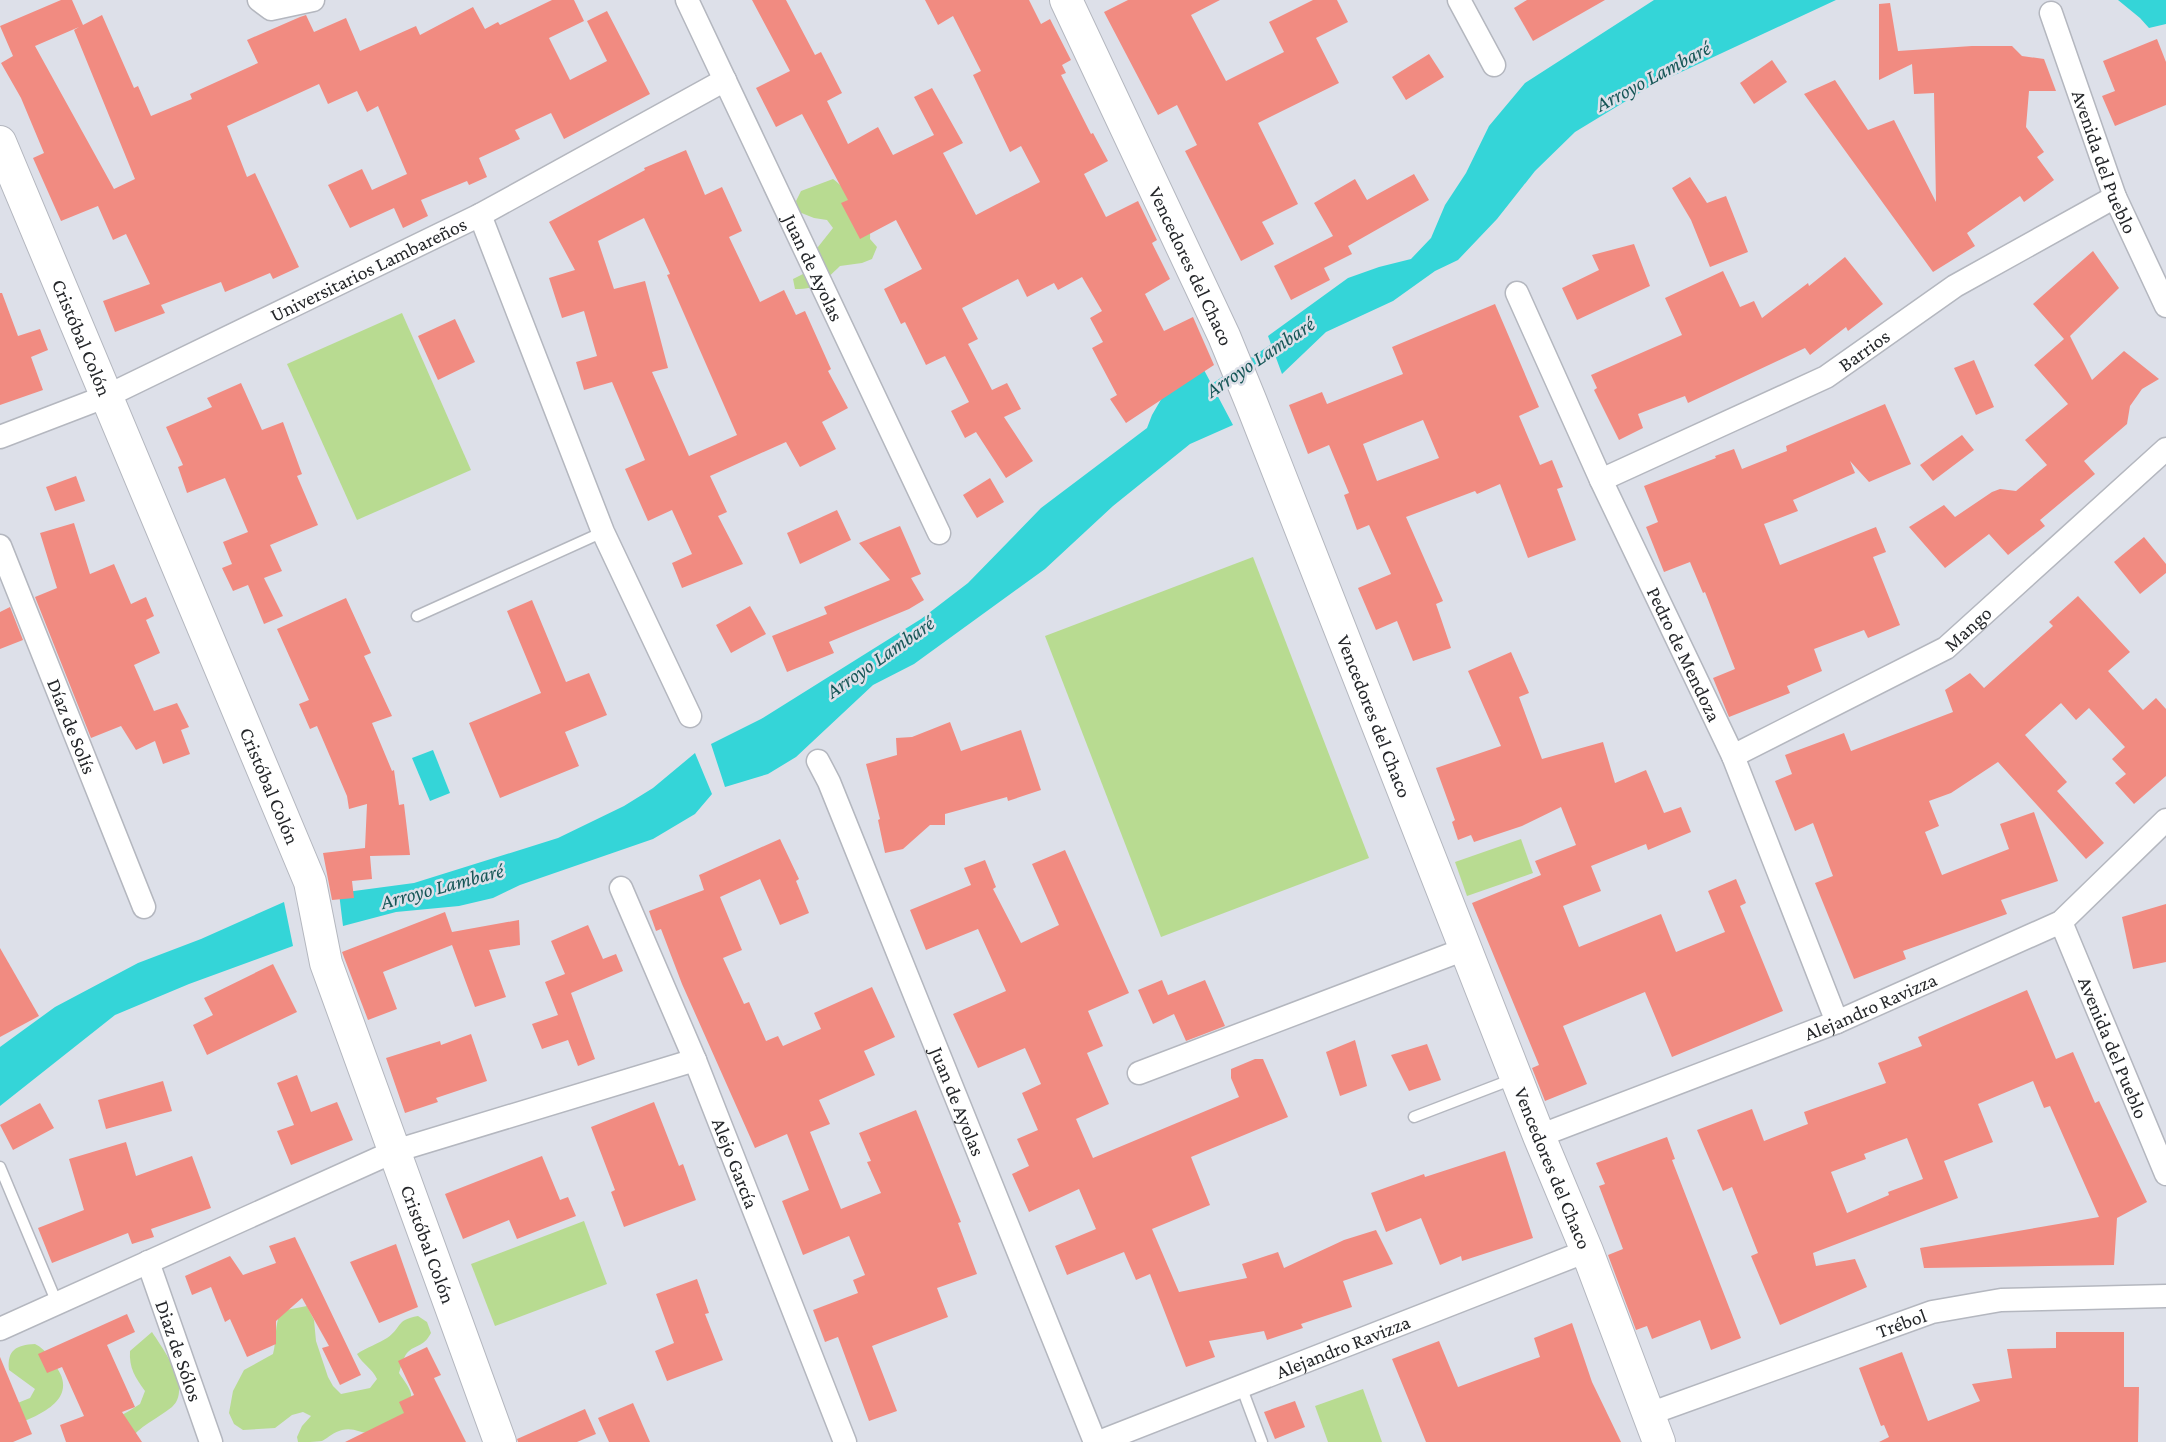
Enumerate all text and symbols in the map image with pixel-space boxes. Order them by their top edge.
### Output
water label: Arroyo Lambaré [1591,35,1715,117]
street label: Avenida del Pueblo [2068,87,2141,237]
street label: Vencedores del Chaco [1144,183,1238,349]
street label: Juan de Ayolas [777,209,848,325]
street label: Universitarios Lambareños [267,212,470,326]
street label: Cristóbal Colón [48,276,116,399]
water label: Arroyo Lambaré [1200,311,1320,403]
street label: Barrios [1834,325,1894,376]
street label: Pedro de Mendoza [1643,583,1726,725]
street label: Mango [1939,601,1996,655]
water label: Arroyo Lambaré [820,610,940,704]
street label: Vencedores del Chaco [1332,632,1416,801]
street label: Díaz de Solís [43,675,101,777]
street label: Cristóbal Colón [235,724,304,848]
water label: Arroyo Lambaré [377,858,507,914]
street label: Alejandro Ravizza [1801,968,1940,1044]
street label: Avenida del Pueblo [2074,973,2153,1122]
street label: Juan de Ayolas [924,1042,990,1159]
street label: Vencedores del Chaco [1510,1084,1596,1252]
street label: Alejo García [708,1115,763,1212]
street label: Cristóbal Colón [397,1182,460,1307]
street label: Diaz de Sólos [151,1297,207,1404]
street label: Trébol [1873,1304,1929,1342]
street label: Alejandro Ravizza [1273,1310,1413,1383]

